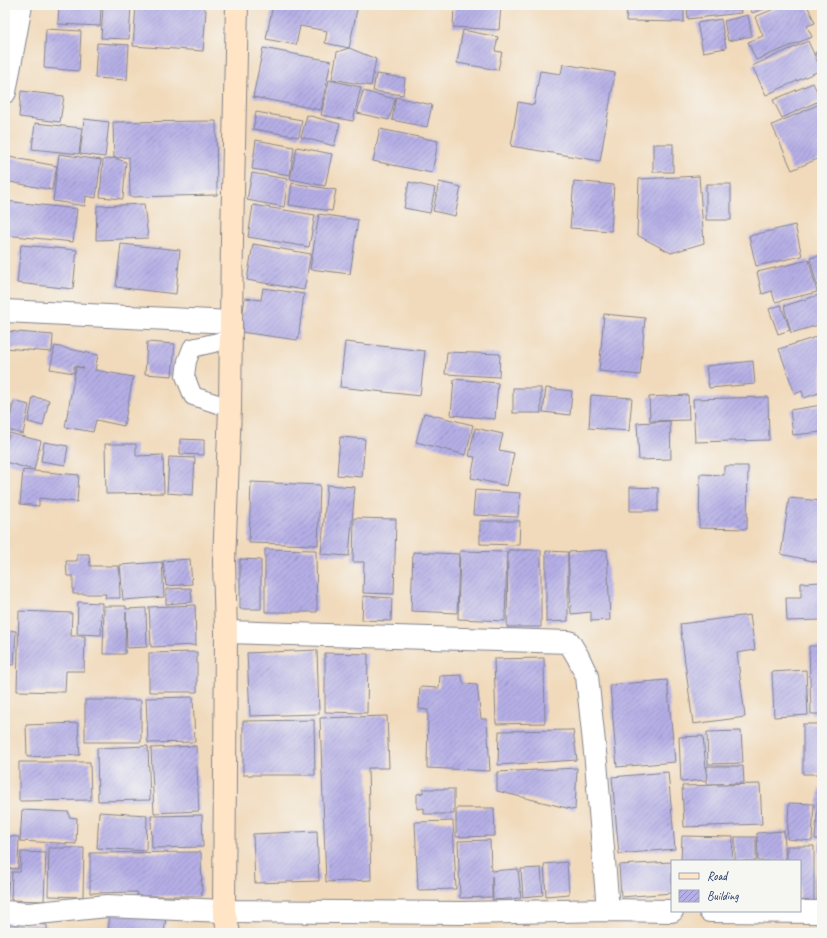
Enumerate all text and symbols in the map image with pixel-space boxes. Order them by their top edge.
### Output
legend [671,860,801,912]
text: Road [707,868,729,884]
text: Building [707,888,739,904]

